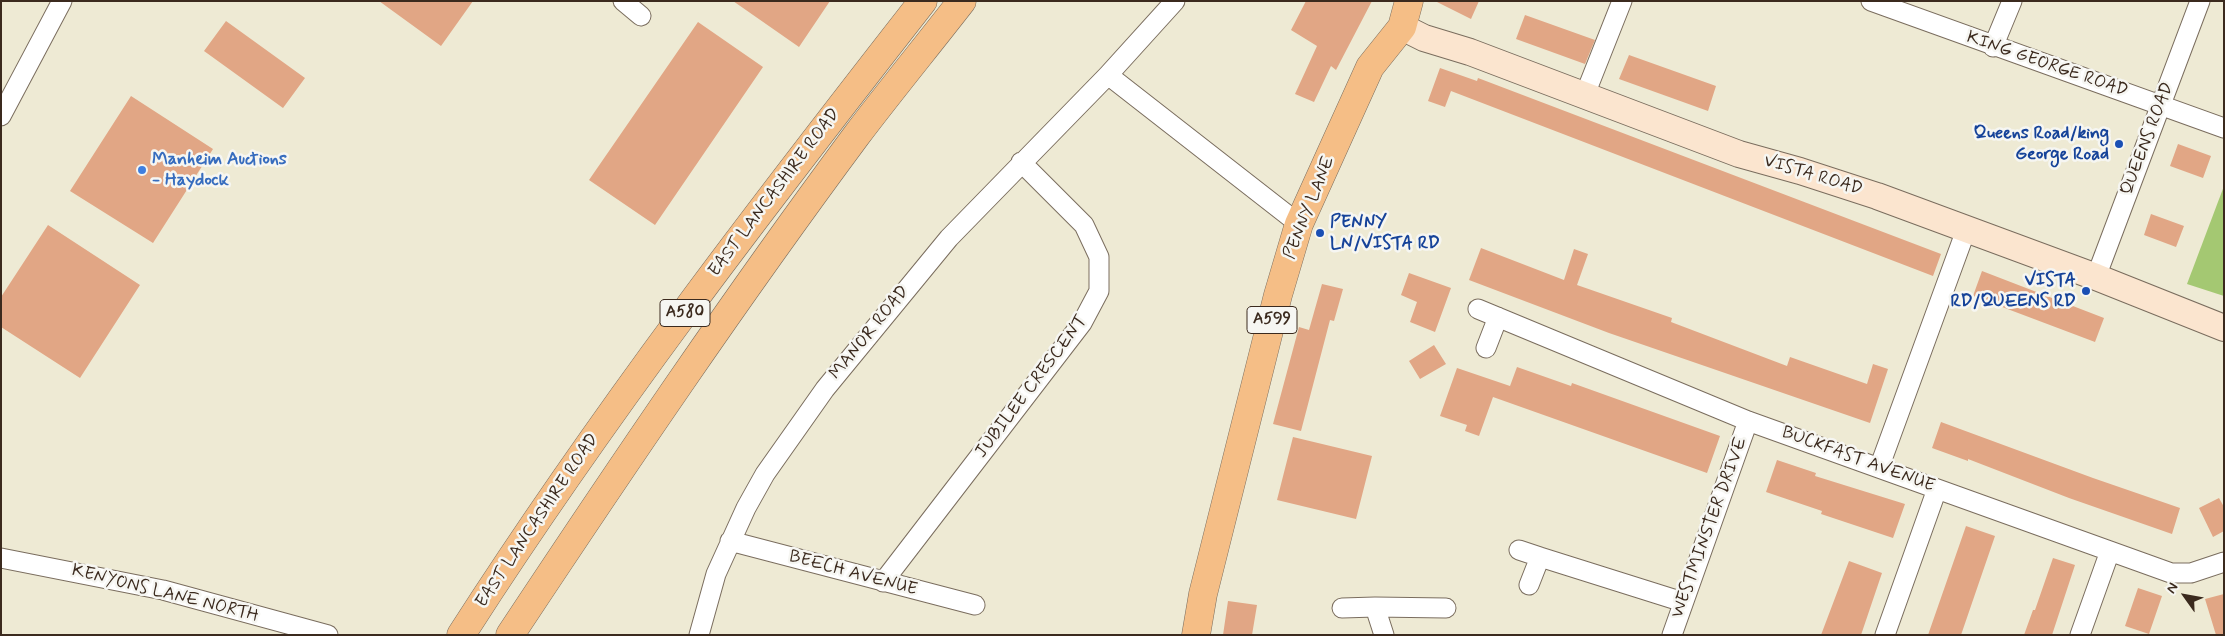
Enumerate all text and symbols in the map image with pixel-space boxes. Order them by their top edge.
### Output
street label: KING GEORGE ROAD [1963,27,2131,103]
street label: QUEENS ROAD [2117,80,2179,198]
street label: EAST LANCASHIRE ROAD [705,104,845,282]
place label: Queens Road/king George Road [1974,123,2109,166]
marker: Queens Road/king George Road [2113,138,2125,150]
place label: Manheim Auctions - Haydock [152,149,287,192]
street label: VISTA ROAD [1761,151,1865,201]
street label: PENNY LANE [1280,153,1340,263]
marker: Manheim Auctions - Haydock [136,164,148,176]
place label: PENNY LN/VISTA RD [1330,212,1440,254]
marker: PENNY LN/VISTA RD [1314,227,1326,239]
place label: VISTA RD/QUEENS RD [1950,270,2076,312]
street label: MANOR ROAD [826,282,914,384]
marker: VISTA RD/QUEENS RD [2080,285,2092,297]
road number: A580 [660,300,710,326]
road number: A599 [1247,306,1297,334]
street label: JUBILEE CRESCENT [971,311,1093,463]
street label: BUCKFAST AVENUE [1779,422,1937,498]
street label: EAST LANCASHIRE ROAD [472,430,604,612]
street label: WESTMINSTER DRIVE [1667,435,1753,621]
street label: BEECH AVENUE [786,546,920,602]
street label: KENYONS LANE NORTH [69,560,261,628]
north arrow [2160,571,2210,621]
text: N [2162,579,2182,597]

